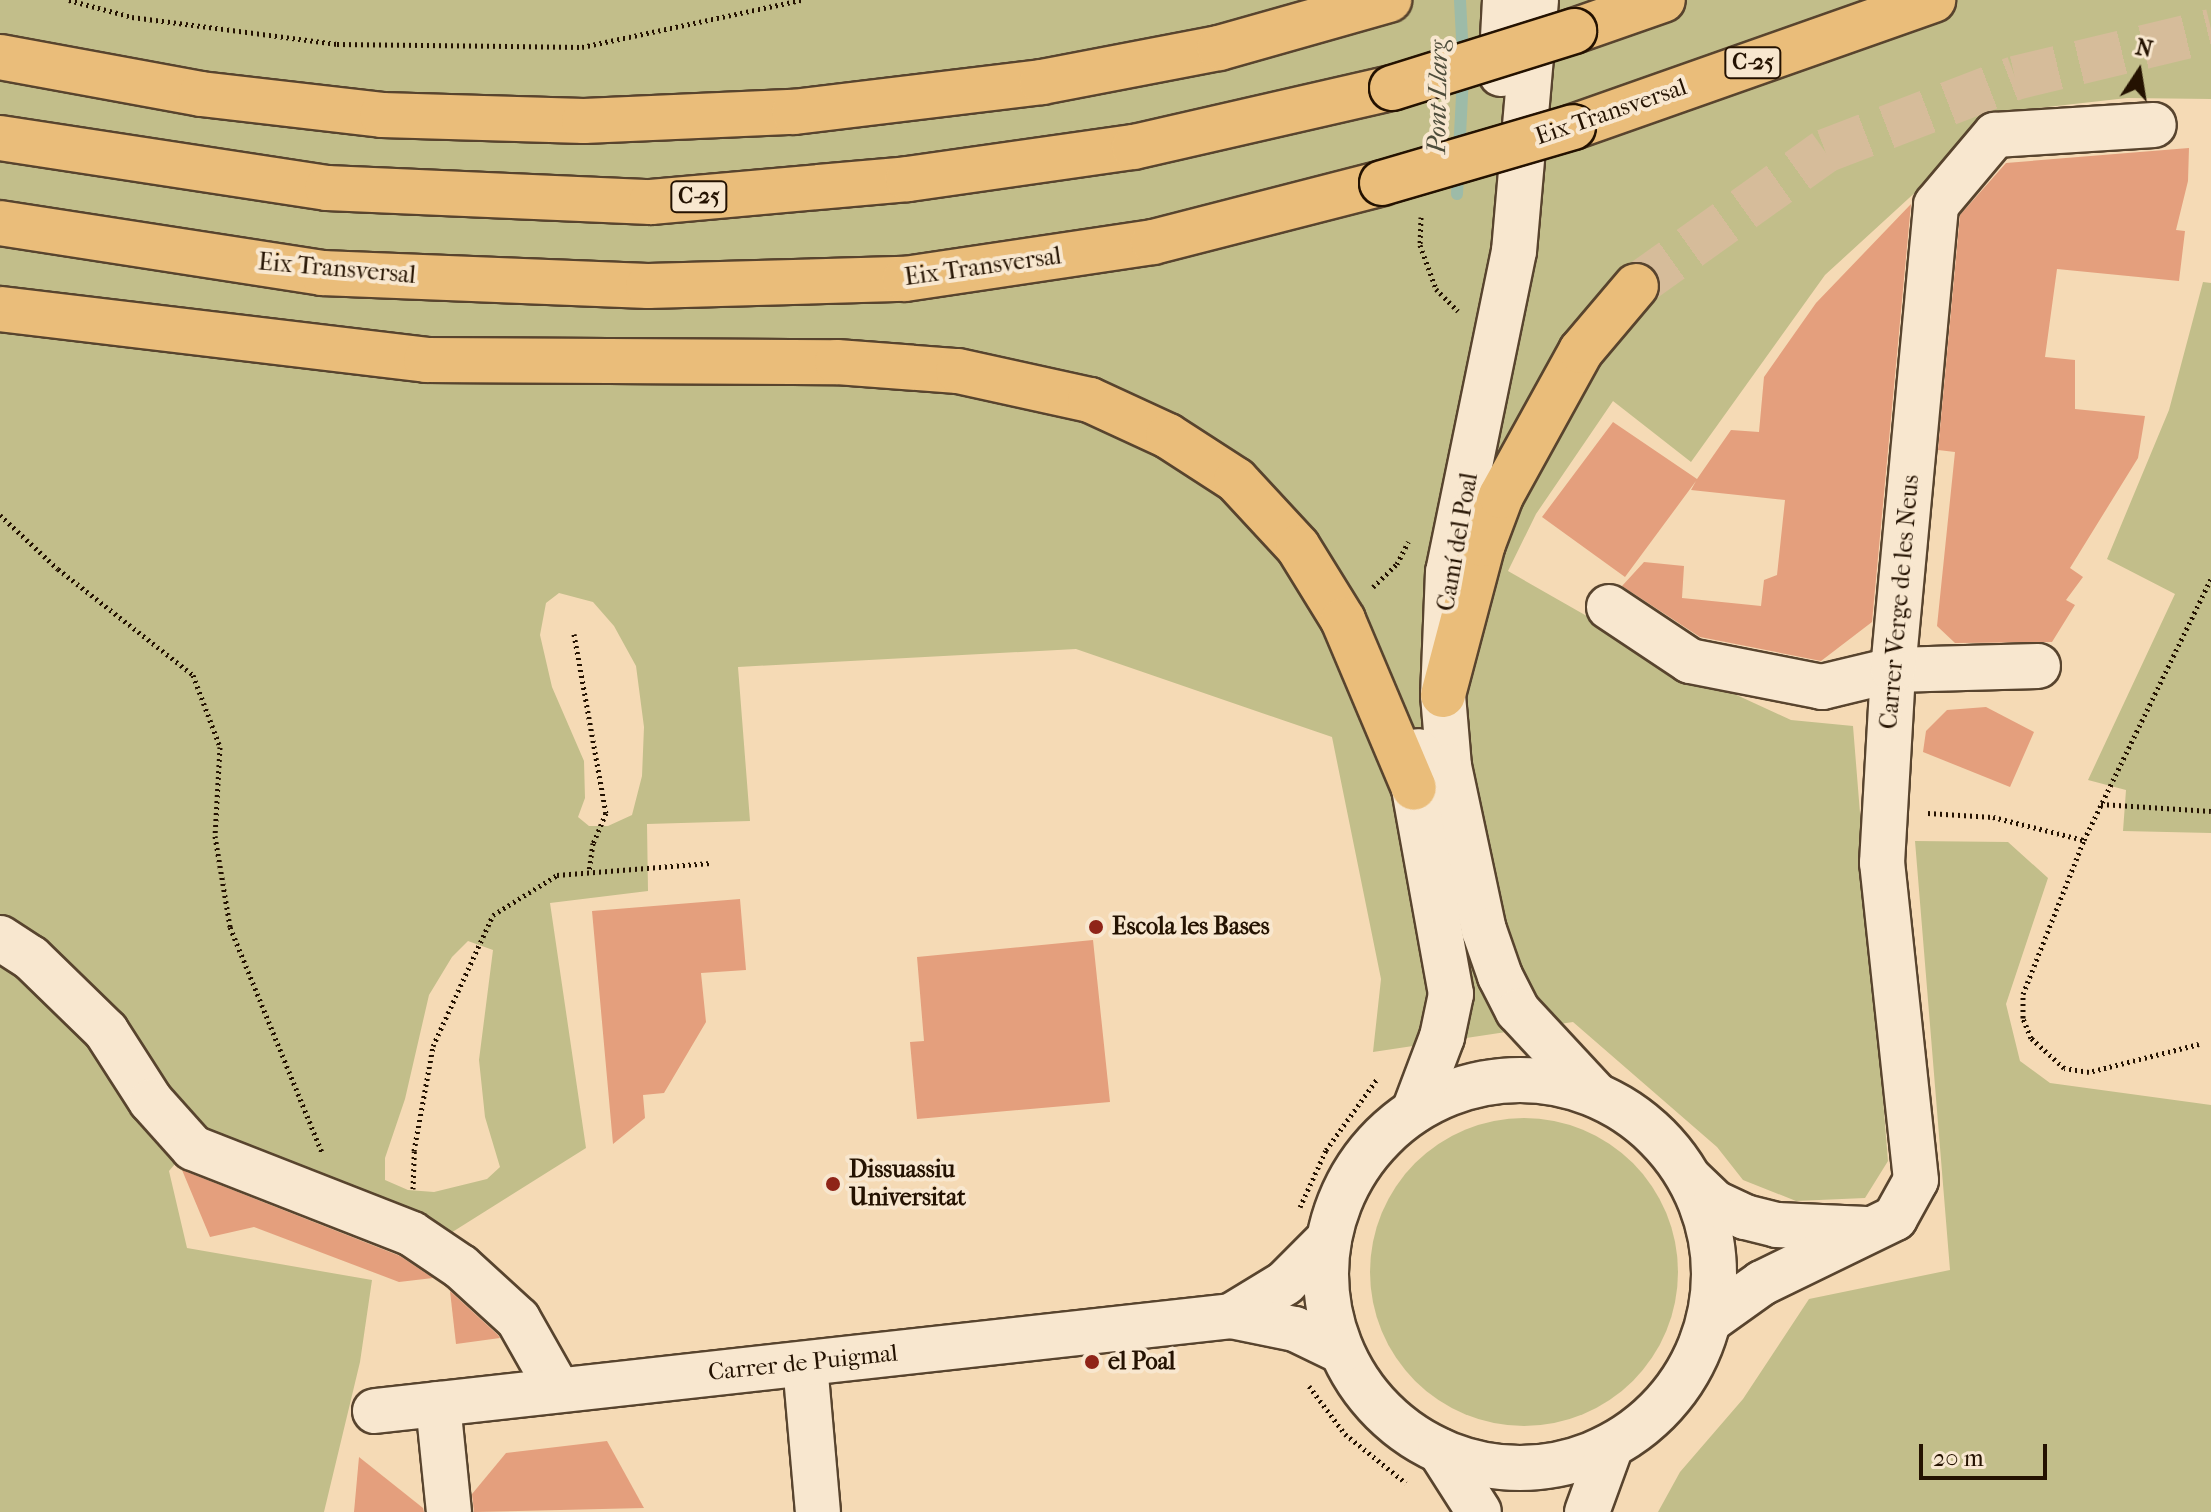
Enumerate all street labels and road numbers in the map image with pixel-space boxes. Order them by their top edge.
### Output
road number: C-25 [1723,45,1783,81]
street label: Eix Transversal [1531,73,1691,151]
road number: C-25 [669,179,729,215]
street label: Eix Transversal [903,242,1063,292]
street label: Eix Transversal [257,248,417,290]
street label: Camí del Poal [1432,471,1484,613]
street label: Carrer Verge de les Neus [1875,474,1925,730]
street label: Carrer de Puigmal [707,1339,899,1387]

